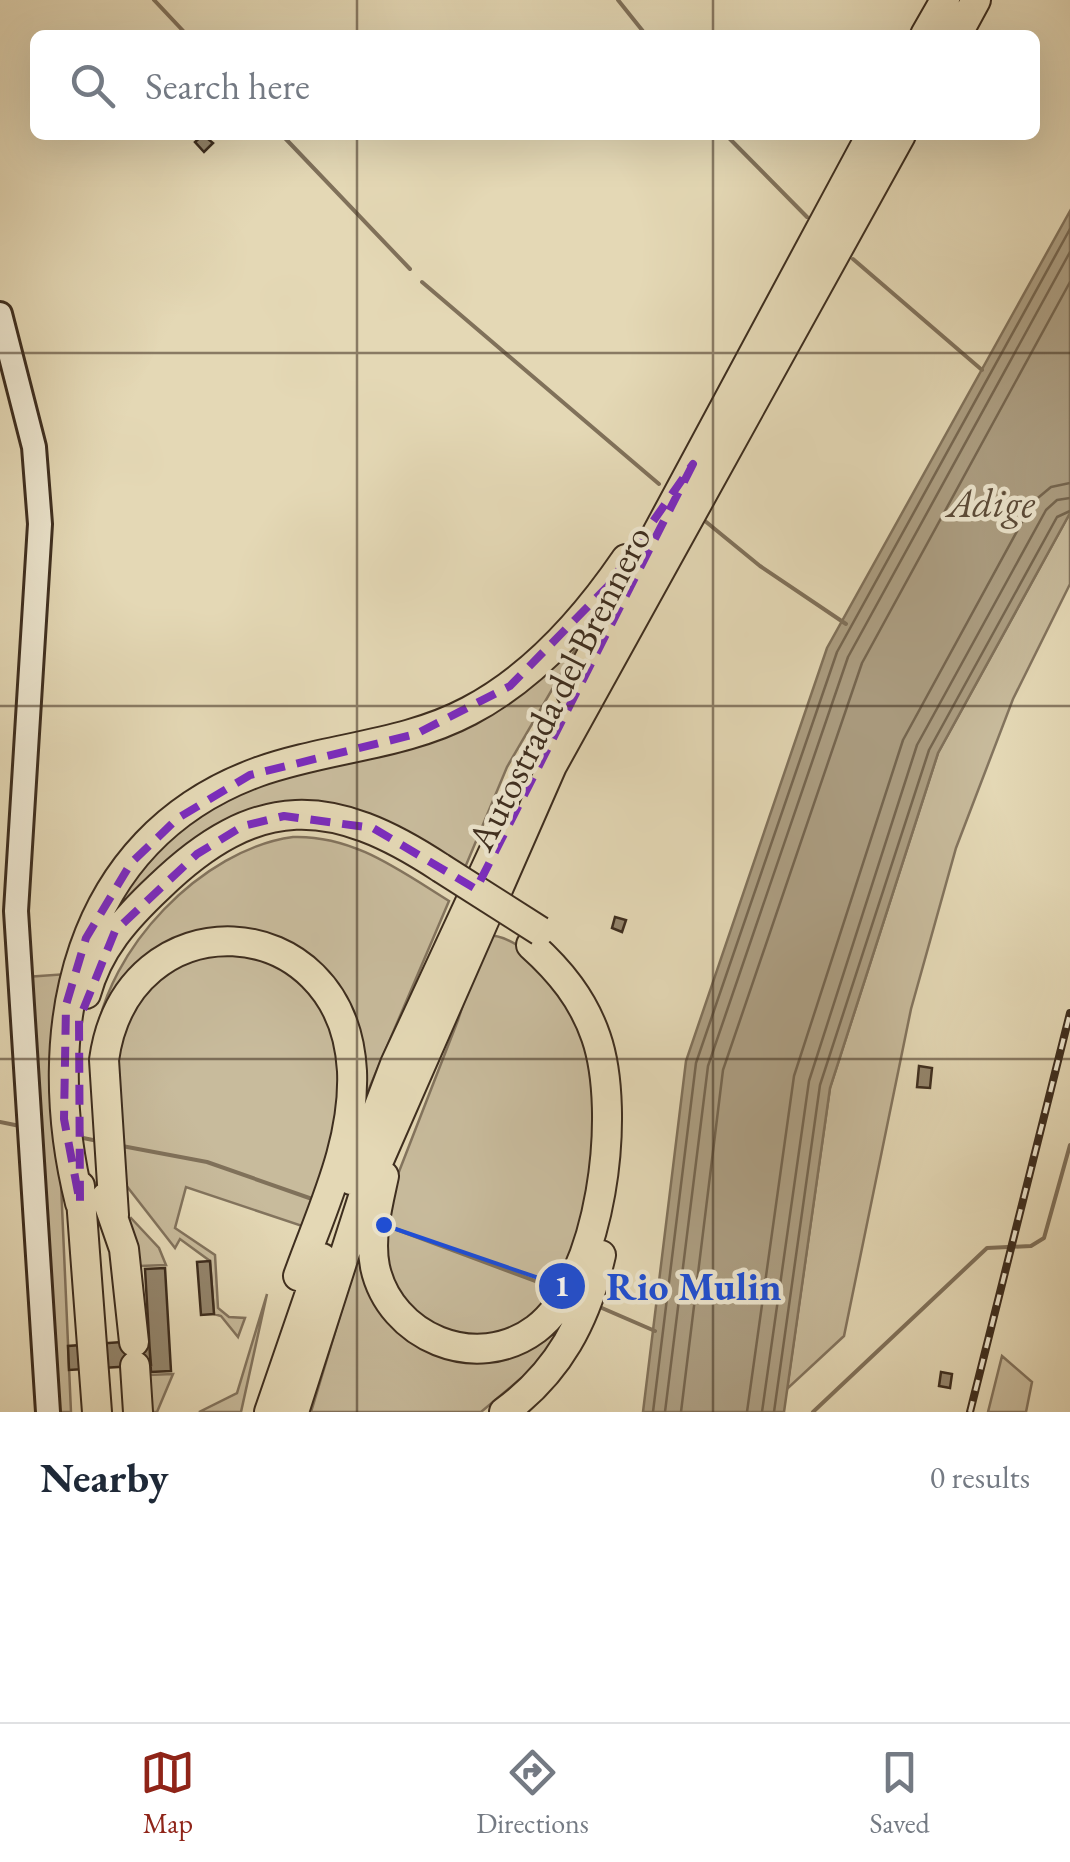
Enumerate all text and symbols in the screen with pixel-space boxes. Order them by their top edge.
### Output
search box [30,30,1040,140]
icon: search [65,58,120,113]
text: Search here [145,61,310,110]
water label: Adige [944,477,1035,529]
street label: Autostrada del Brennero [455,517,662,859]
callout: Rio Mulin [537,1251,802,1321]
text: Rio Mulin [606,1260,782,1312]
text: 1 [554,1266,570,1305]
text: Nearby [40,1450,169,1505]
text: 0 results [930,1456,1030,1498]
tab: Map [140,1745,195,1841]
tab: Directions [476,1745,589,1841]
tab: Saved [870,1745,930,1841]

